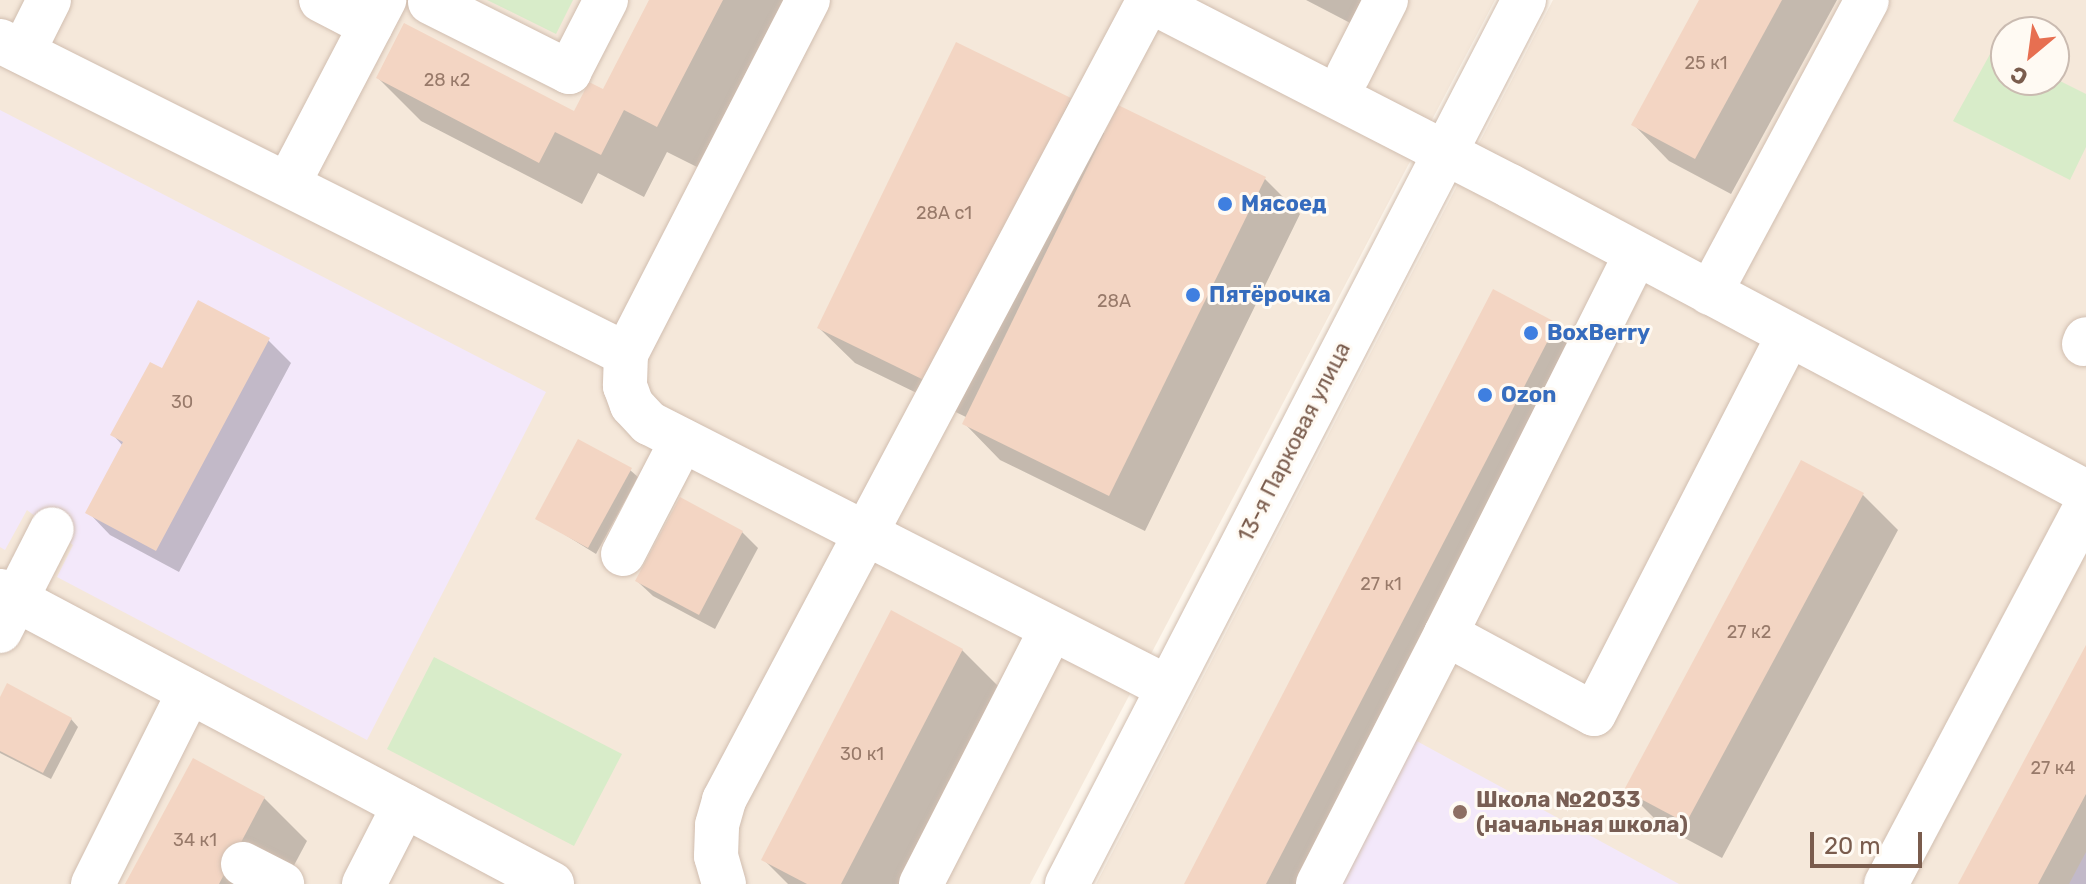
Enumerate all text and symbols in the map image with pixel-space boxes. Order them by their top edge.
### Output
north arrow [1990,16,2070,96]
house number: 25 к1 [1684,52,1728,74]
text: С [2006,60,2032,91]
house number: 28 к2 [424,69,470,91]
place label: Мясоед [1241,191,1326,217]
marker: Мясоед [1216,195,1234,213]
house number: 28А с1 [916,202,972,224]
place label: Пятёрочка [1209,282,1331,308]
marker: Пятёрочка [1184,286,1202,304]
house number: 28А [1097,290,1131,312]
place label: BoxBerry [1547,320,1650,346]
marker: BoxBerry [1522,324,1540,342]
street label: 13-я Парковая улица [1232,338,1356,546]
place label: Ozon [1501,382,1556,408]
marker: Ozon [1476,386,1494,404]
house number: 30 [171,391,193,413]
house number: 27 к1 [1360,573,1402,595]
house number: 27 к2 [1727,621,1771,643]
house number: 30 к1 [840,743,884,765]
house number: 27 к4 [2030,757,2076,779]
place label: Школа №2033 (начальная школа) [1476,786,1688,838]
marker: Школа №2033 (начальная школа) [1451,803,1469,821]
scale bar [1814,816,1926,866]
house number: 34 к1 [173,829,217,851]
text: 20 m [1824,832,1881,860]

